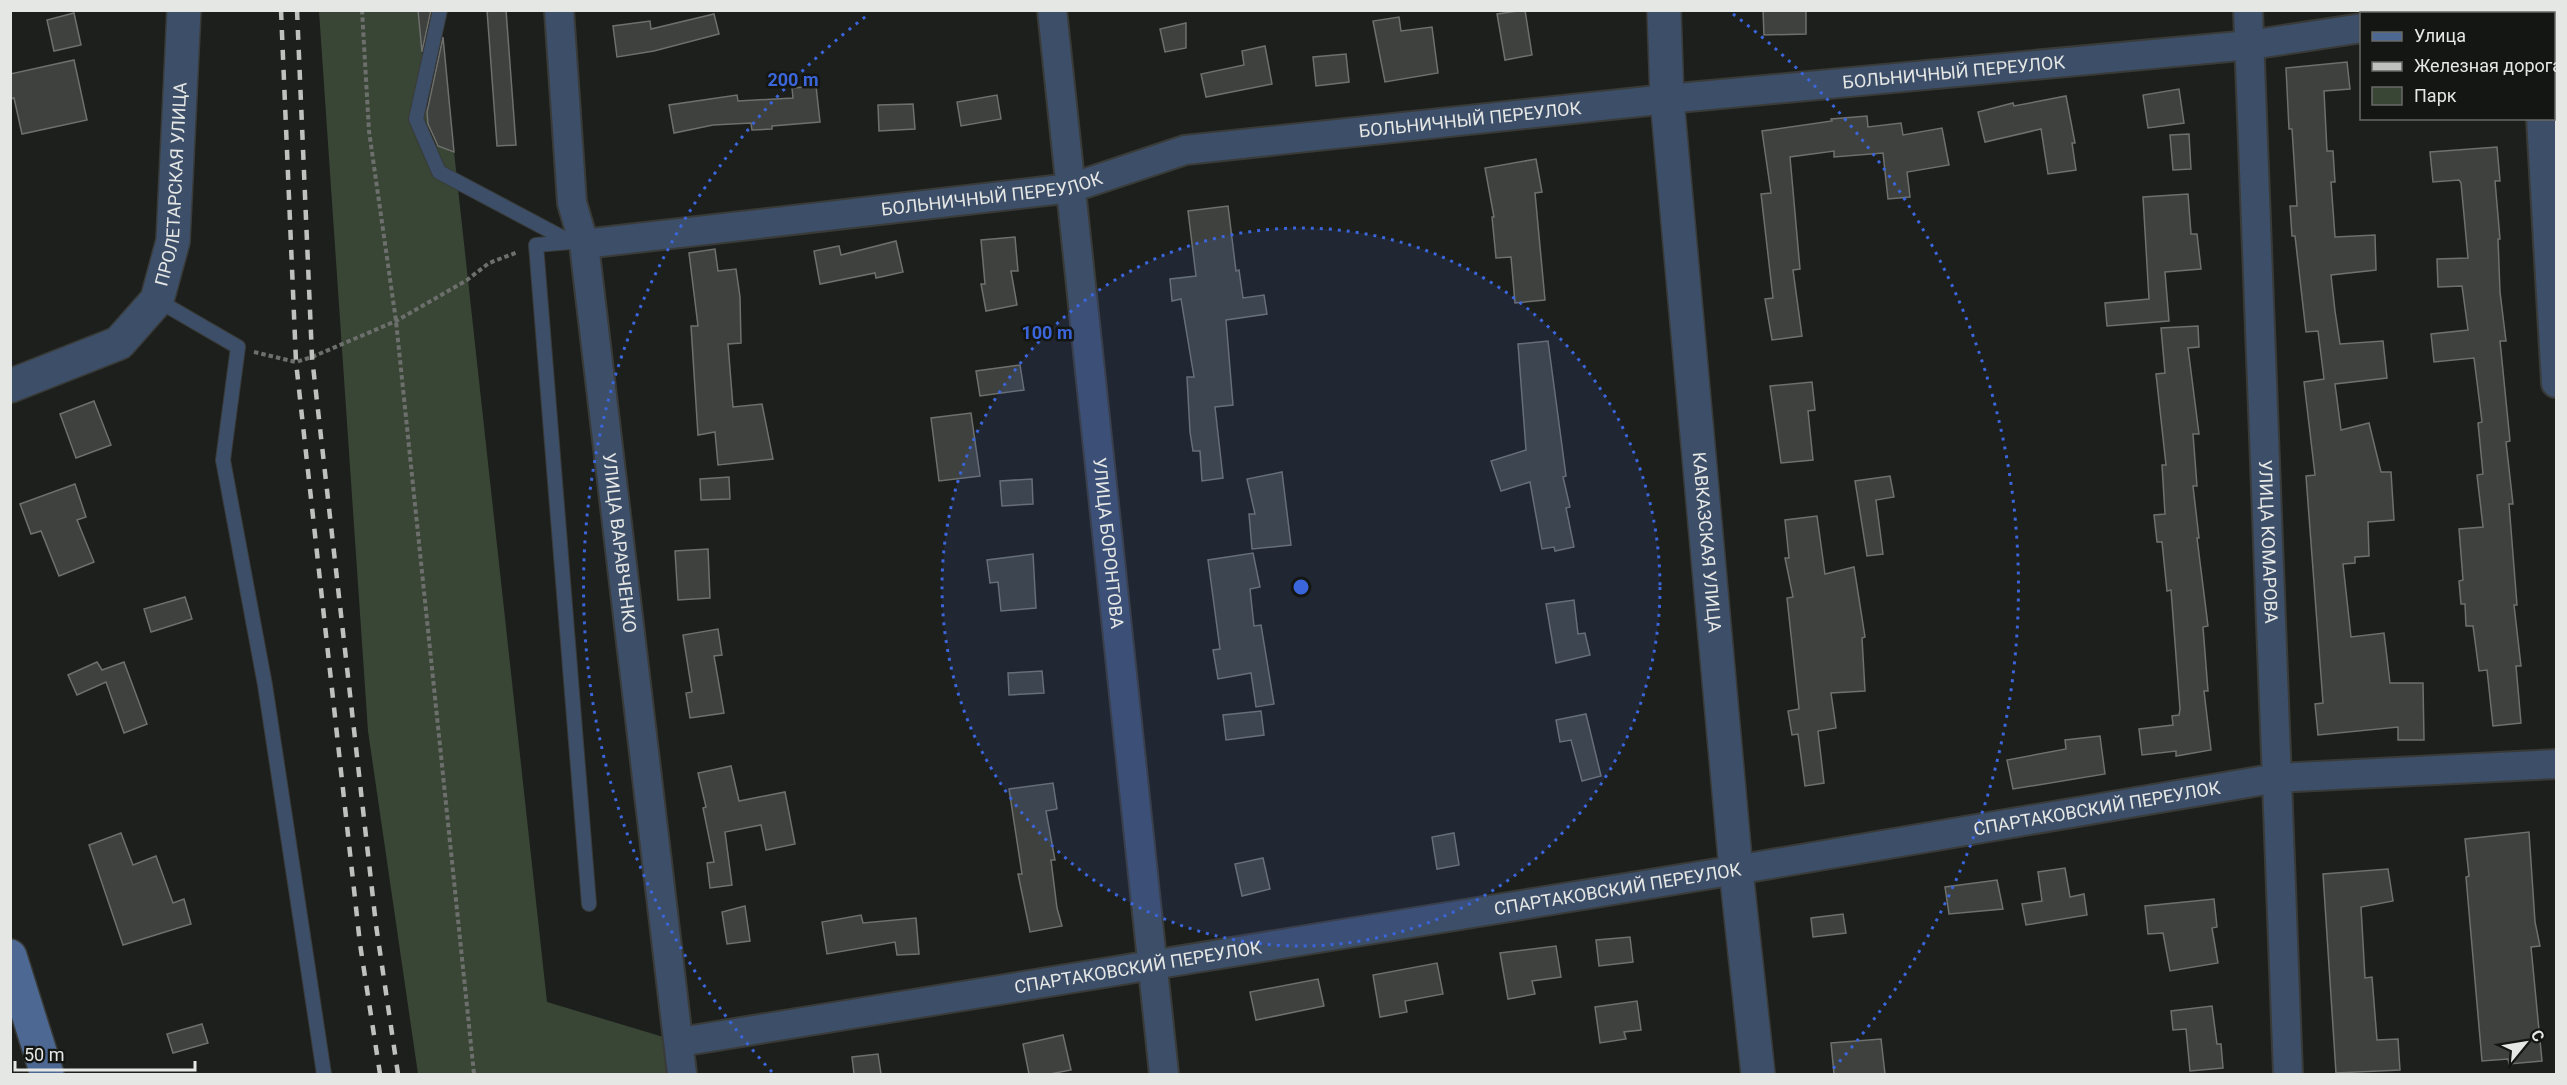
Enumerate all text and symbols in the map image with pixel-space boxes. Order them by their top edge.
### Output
legend [2360,12,2555,120]
text: Улица [2414,25,2466,46]
street label: БОЛЬНИЧНЫЙ ПЕРЕУЛОК [1842,51,2066,93]
text: Железная дорога [2414,55,2562,76]
text: 200 m [767,69,819,90]
street label: ПРОЛЕТАРСКАЯ УЛИЦА [150,82,191,288]
text: Парк [2414,85,2457,106]
street label: БОЛЬНИЧНЫЙ ПЕРЕУЛОК [1358,97,1583,142]
street label: БОЛЬНИЧНЫЙ ПЕРЕУЛОК [880,167,1105,220]
text: 100 m [1021,322,1073,343]
street label: КАВКАЗСКАЯ УЛИЦА [1689,451,1726,633]
street label: УЛИЦА ВАРАВЧЕНКО [599,452,641,634]
street label: УЛИЦА БОРОНТОВА [1089,456,1128,630]
street label: УЛИЦА КОМАРОВА [2255,459,2282,624]
centre of rings [1291,577,1311,597]
street label: СПАРТАКОВСКИЙ ПЕРЕУЛОК [1972,777,2222,839]
street label: СПАРТАКОВСКИЙ ПЕРЕУЛОК [1492,858,1743,919]
street label: СПАРТАКОВСКИЙ ПЕРЕУЛОК [1013,936,1263,997]
north arrow [2495,1013,2555,1073]
text: С [2527,1026,2548,1045]
scale bar [15,1034,195,1072]
text: 50 m [24,1044,64,1065]

